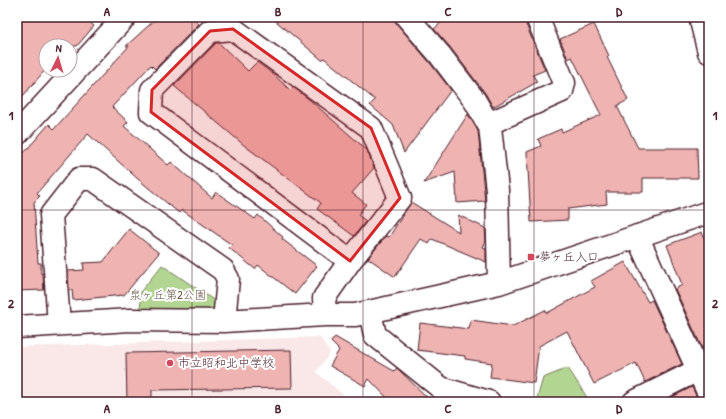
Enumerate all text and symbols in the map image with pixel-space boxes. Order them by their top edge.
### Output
text: A [104,2,111,20]
text: B [275,2,282,20]
text: C [444,2,452,20]
text: D [616,2,623,20]
north arrow [38,38,78,78]
text: N [55,41,63,55]
text: 1 [9,106,14,124]
text: 1 [713,106,718,124]
place label: 夢ヶ丘入口 [539,248,599,265]
marker: 夢ヶ丘入口 [526,252,536,262]
park label: 泉ヶ丘第2公園 [129,286,207,303]
text: 2 [8,294,15,312]
text: 2 [712,294,719,312]
place label: 市立昭和北中学校 [178,354,274,371]
marker: 市立昭和北中学校 [165,358,175,368]
text: A [104,399,111,417]
text: B [275,399,282,417]
text: C [444,399,452,417]
text: D [616,399,623,417]

